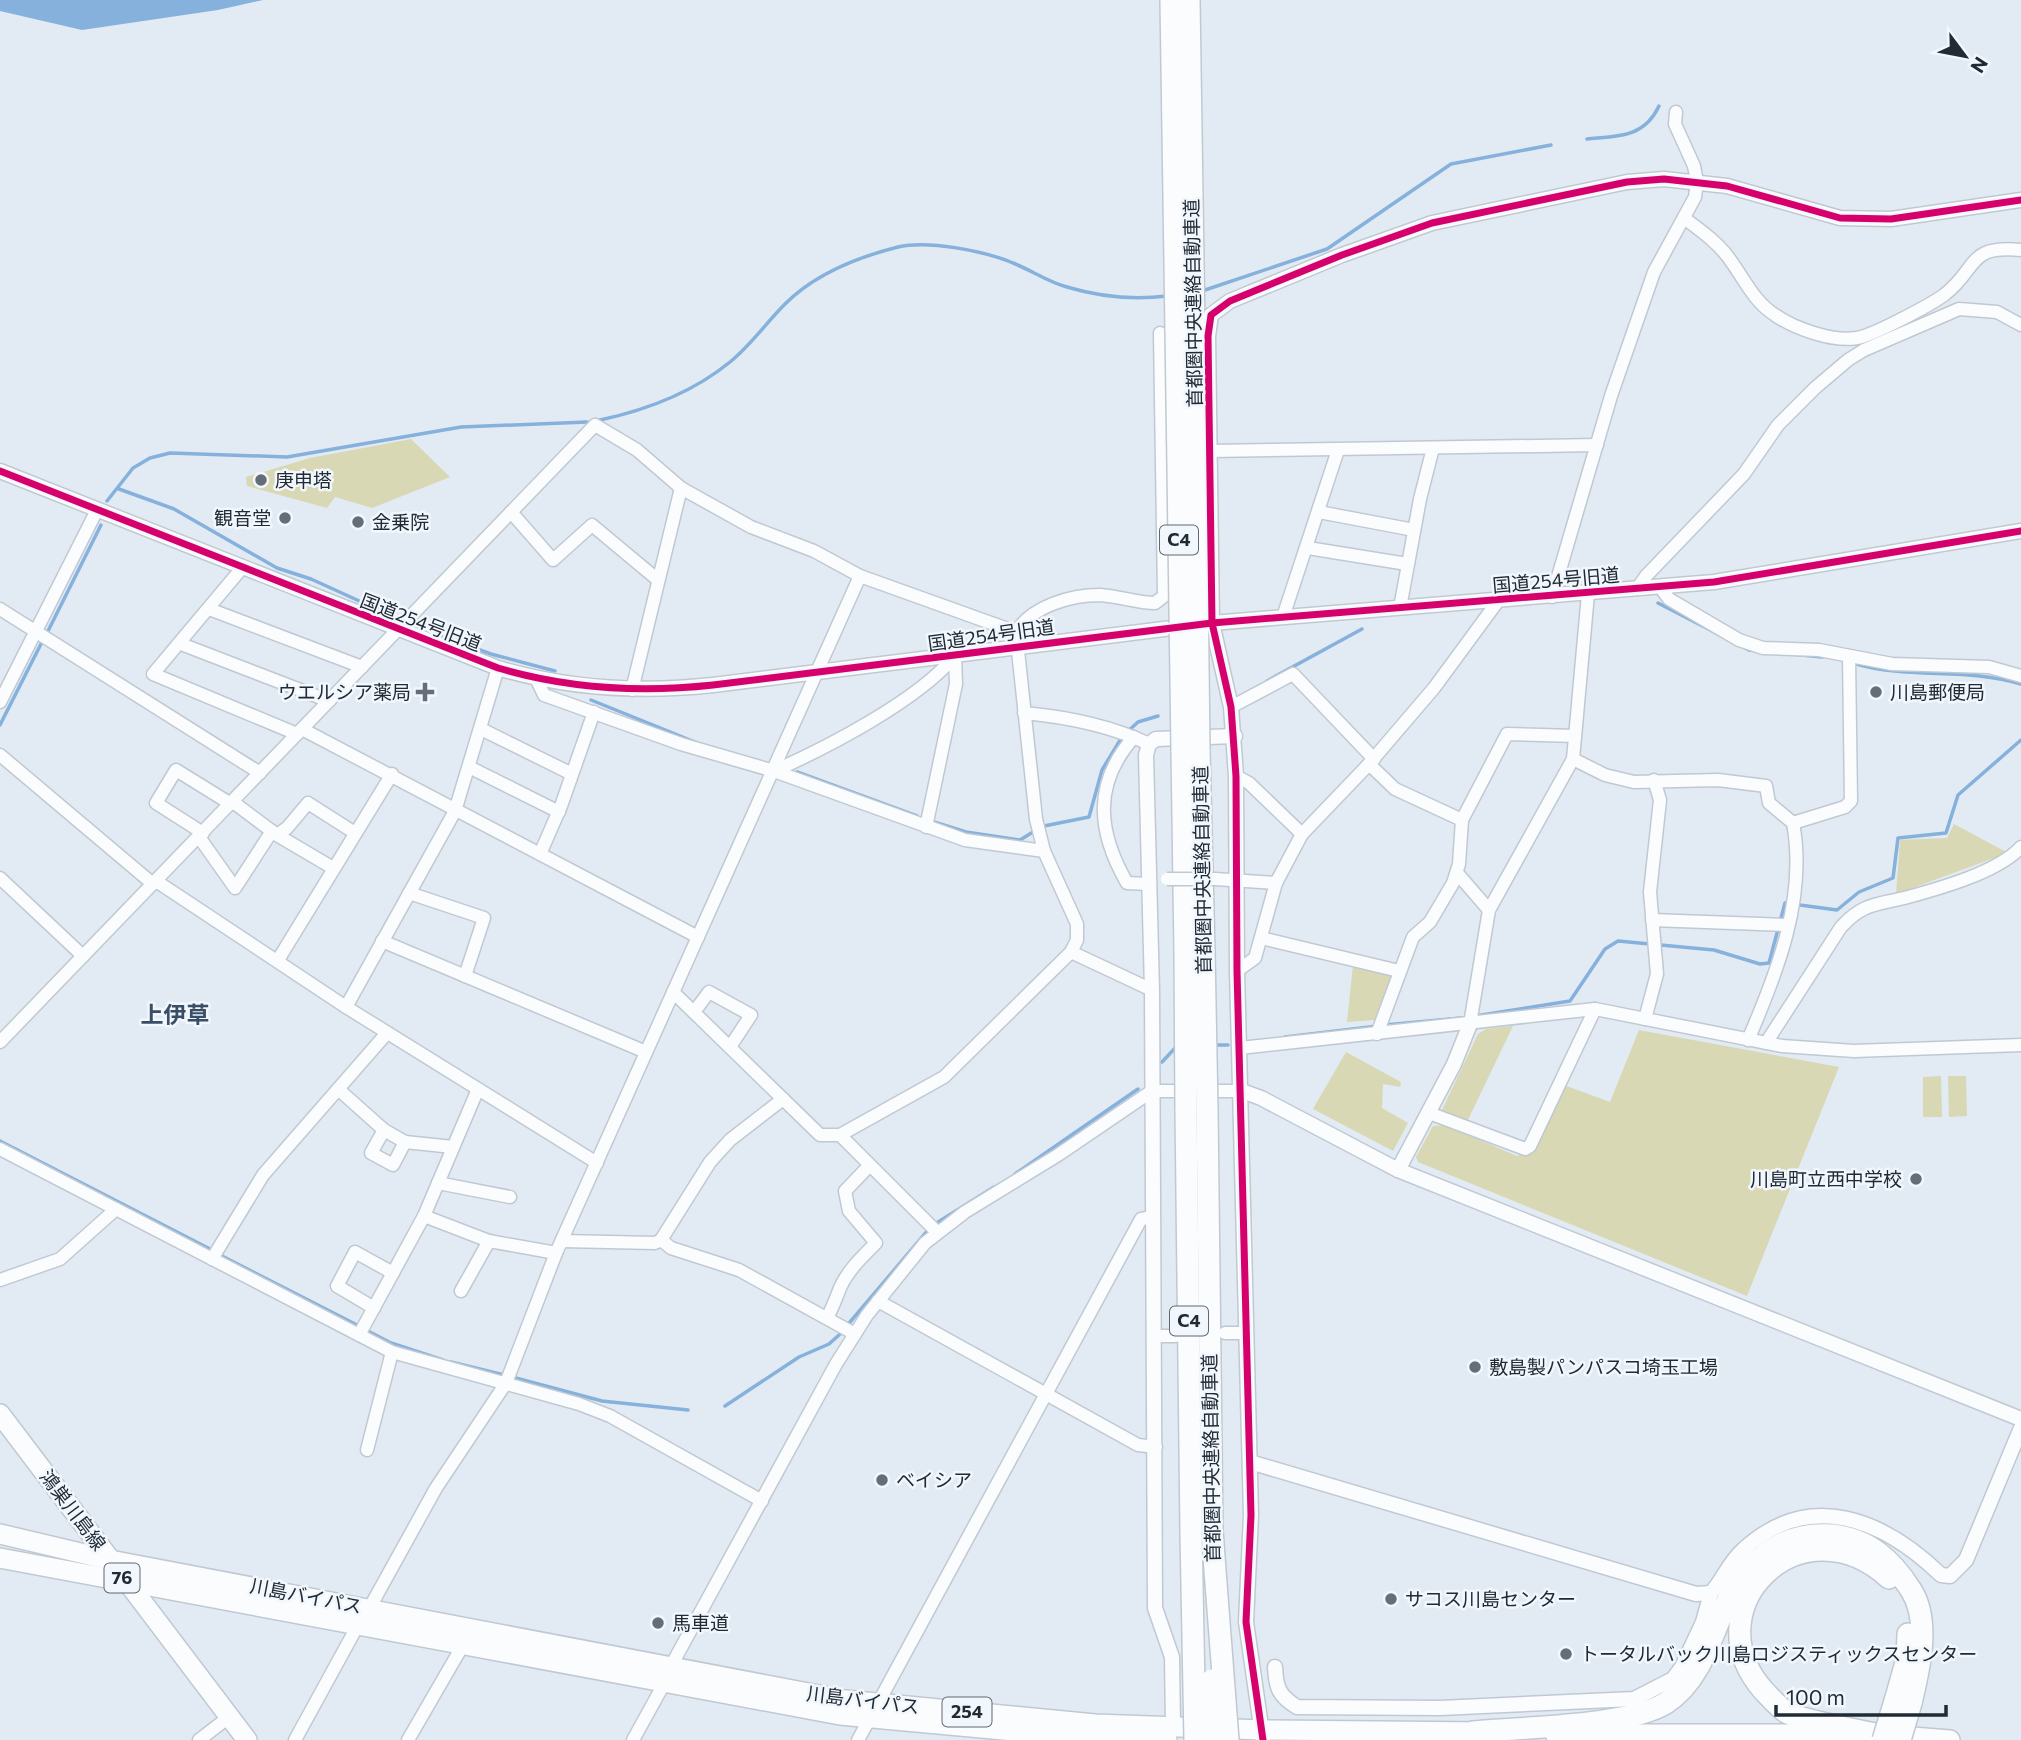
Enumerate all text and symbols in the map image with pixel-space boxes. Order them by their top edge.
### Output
north arrow [1930,21,2000,91]
text: N [1966,53,1993,77]
street label: 首都圏中央連絡自動車道 [1179,198,1206,408]
place label: 庚申塔 [275,468,332,491]
marker: 庚申塔 [253,472,269,488]
place label: 観音堂 [214,506,271,529]
marker: 観音堂 [277,510,293,526]
place label: 金乗院 [372,510,429,533]
marker: 金乗院 [350,514,366,530]
road number: C4 [1160,526,1198,554]
street label: 国道254号旧道 [1491,562,1621,597]
street label: 国道254号旧道 [357,588,485,655]
street label: 国道254号旧道 [926,614,1056,655]
place label: ウエルシア薬局 [278,680,411,703]
place label: 川島郵便局 [1890,680,1985,703]
marker: ウエルシア薬局 [417,684,433,700]
marker: 川島郵便局 [1868,684,1884,700]
street label: 首都圏中央連絡自動車道 [1188,765,1215,975]
district label: 上伊草 [141,1000,210,1028]
place label: 川島町立西中学校 [1750,1167,1902,1190]
marker: 川島町立西中学校 [1908,1171,1924,1187]
road number: C4 [1170,1306,1208,1336]
street label: 首都圏中央連絡自動車道 [1197,1353,1224,1563]
place label: 敷島製パンパスコ埼玉工場 [1489,1355,1718,1378]
marker: 敷島製パンパスコ埼玉工場 [1467,1359,1483,1375]
street label: 鴻巣川島線 [36,1465,111,1555]
place label: ベイシア [896,1468,972,1491]
marker: ベイシア [874,1472,890,1488]
road number: 76 [104,1563,140,1592]
street label: 川島バイパス [248,1573,364,1618]
place label: サコス川島センター [1405,1587,1576,1610]
marker: サコス川島センター [1383,1591,1399,1607]
place label: 馬車道 [672,1611,729,1634]
marker: 馬車道 [650,1615,666,1631]
place label: トータルバック川島ロジスティックスセンター [1580,1642,1977,1665]
marker: トータルバック川島ロジスティックスセンター [1558,1646,1574,1662]
scale bar [1776,1674,1946,1718]
street label: 川島バイパス [805,1681,921,1718]
text: 100 m [1786,1684,1845,1709]
road number: 254 [942,1698,992,1727]

